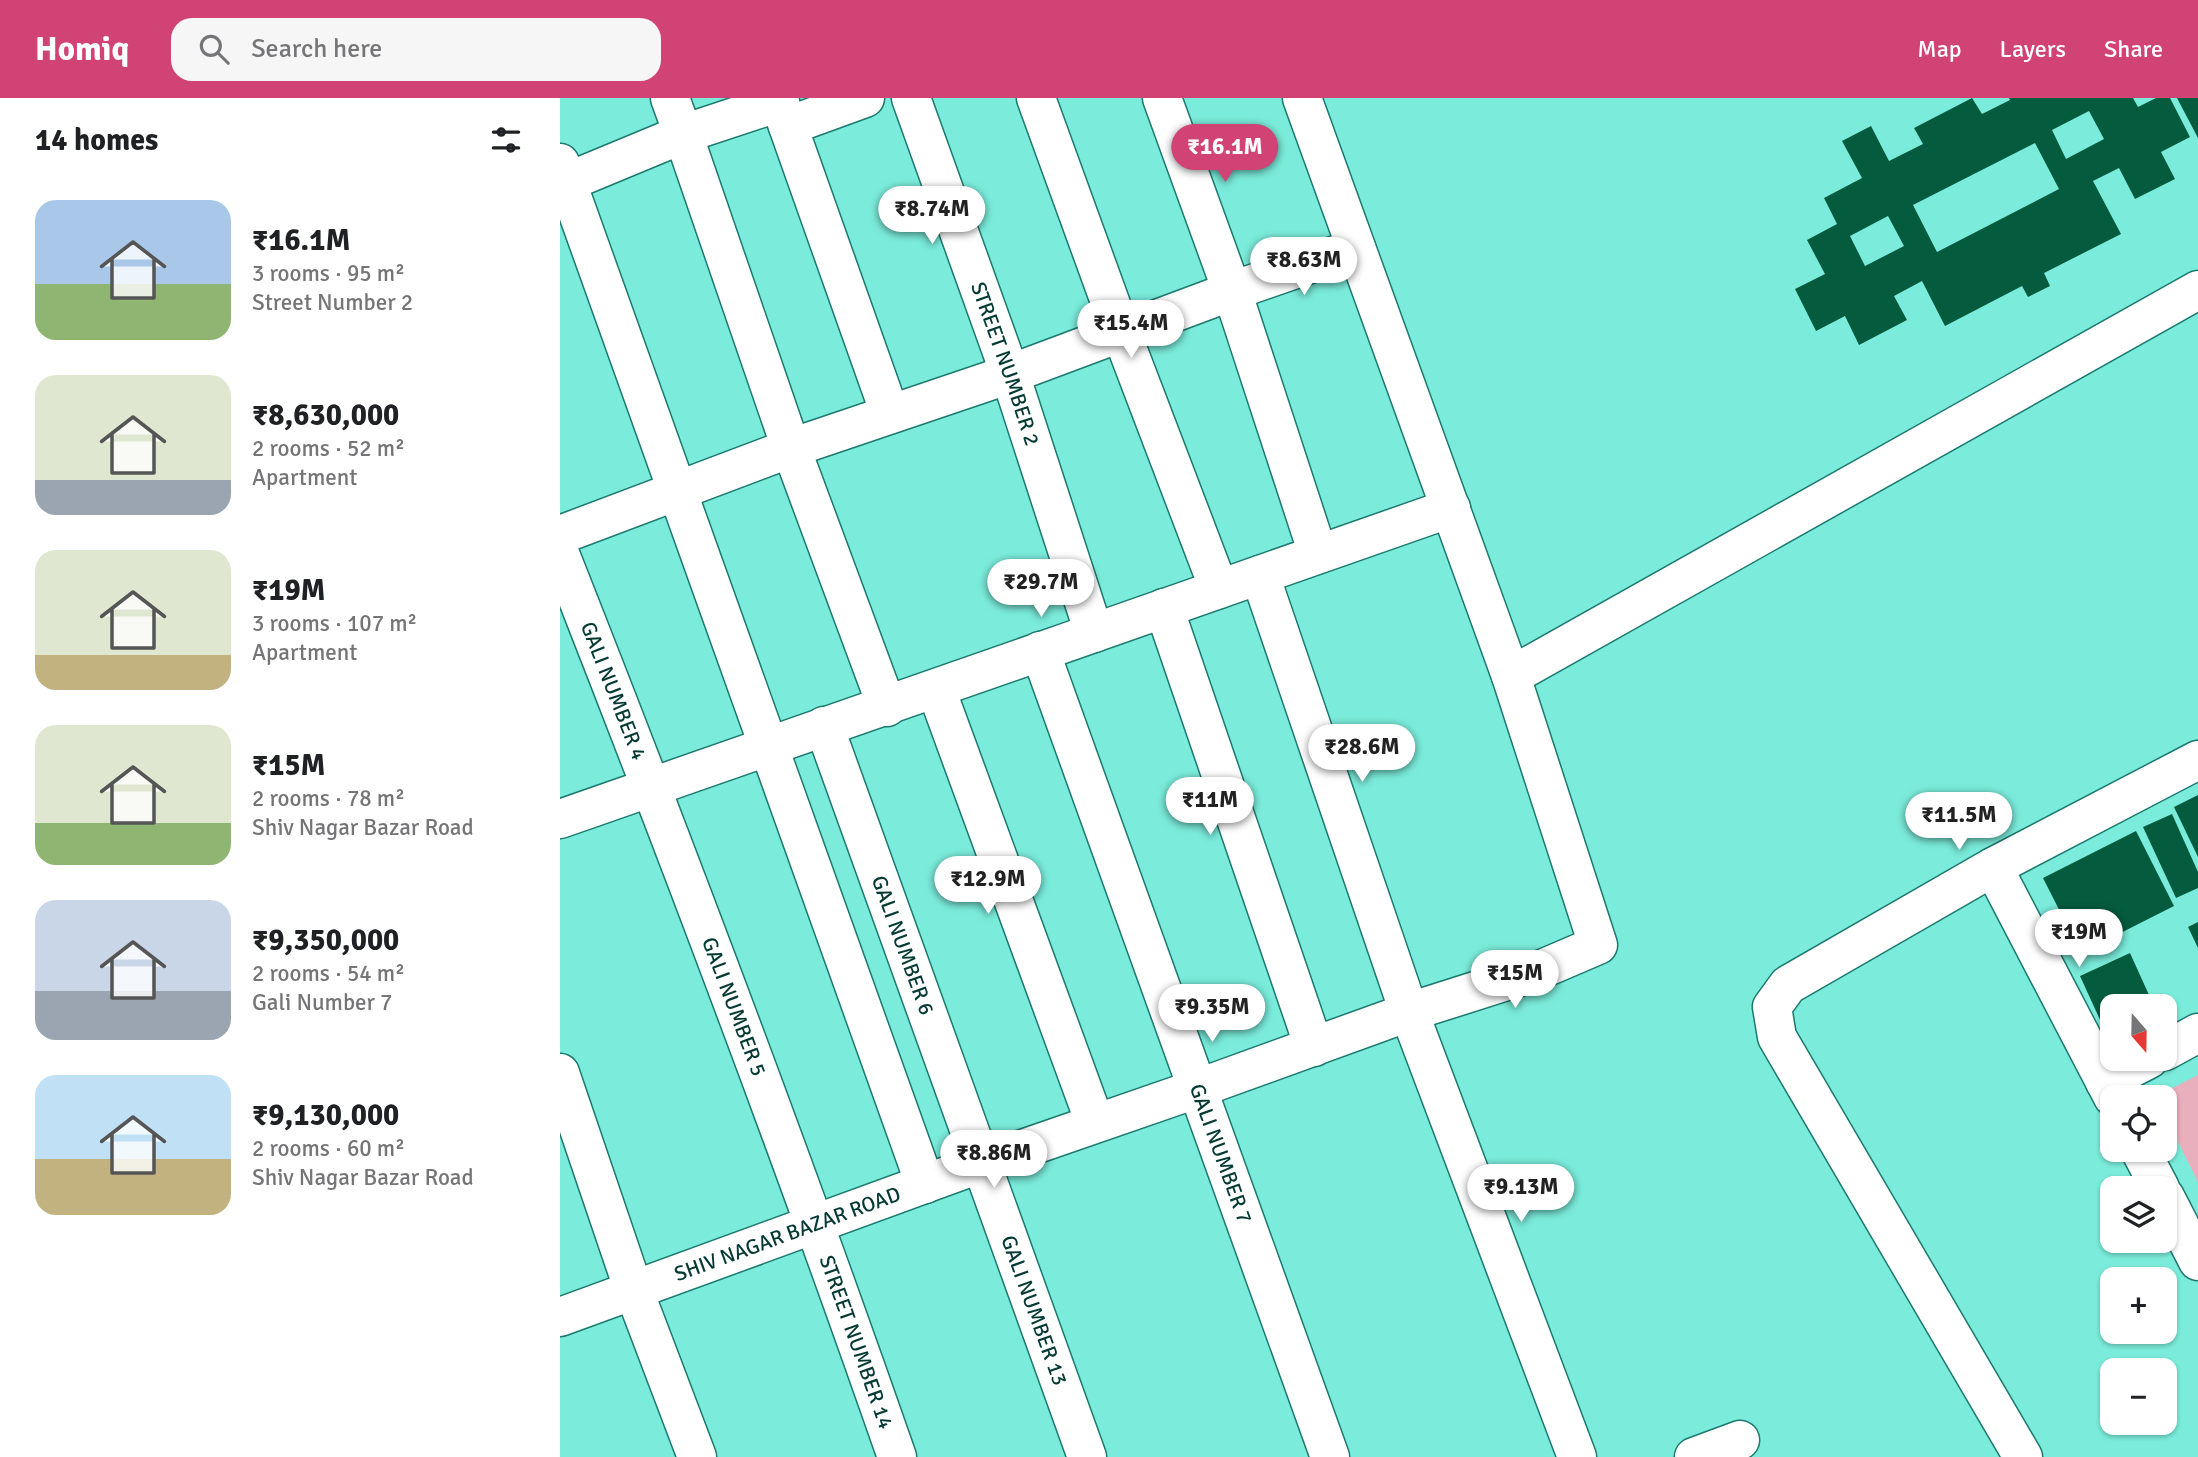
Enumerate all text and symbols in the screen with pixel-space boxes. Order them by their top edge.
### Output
search box [171,18,661,81]
text: Homiq [35,29,129,70]
icon: search [195,30,233,68]
text: Search here [251,33,382,65]
text: Map [1917,34,1962,64]
text: Layers [2000,34,2066,64]
text: Share [2104,34,2163,64]
icon: filters [487,121,525,159]
text: 14 homes [35,122,158,159]
pin: ₹16.1M [1168,125,1282,184]
text: ₹16.1M [1187,132,1263,161]
pin: ₹8.74M [875,186,989,246]
text: ₹8.74M [894,194,970,223]
text: ₹16.1M [252,222,350,259]
icon: home [91,228,175,312]
pin: ₹8.63M [1247,238,1361,297]
text: ₹8.63M [1266,245,1342,274]
text: 3 rooms · 95 m² [252,259,405,288]
street label: STREET NUMBER 2 [965,278,1045,449]
text: Street Number 2 [252,288,413,317]
pin: ₹15.4M [1074,300,1188,360]
text: ₹15.4M [1093,308,1169,337]
text: ₹8,630,000 [252,397,399,434]
icon: home [91,403,175,487]
text: 2 rooms · 52 m² [252,434,405,463]
text: Apartment [252,463,357,492]
pin: ₹29.7M [984,560,1098,619]
text: ₹29.7M [1003,567,1079,596]
text: ₹19M [252,572,326,609]
icon: home [91,578,175,662]
text: 3 rooms · 107 m² [252,609,417,638]
street label: GALI NUMBER 4 [575,618,652,764]
text: Apartment [252,638,357,667]
pin: ₹28.6M [1305,724,1419,784]
text: ₹28.6M [1324,732,1400,761]
text: ₹15M [252,747,326,784]
icon: home [91,753,175,837]
pin: ₹11M [1169,778,1251,837]
text: 2 rooms · 78 m² [252,784,405,813]
text: ₹11M [1182,785,1238,814]
pin: ₹11.5M [1902,792,2016,852]
text: ₹11.5M [1921,800,1997,829]
text: Shiv Nagar Bazar Road [252,813,474,842]
pin: ₹12.9M [931,856,1045,916]
text: ₹12.9M [950,864,1026,893]
street label: GALI NUMBER 6 [866,872,940,1019]
pin: ₹19M [2038,910,2120,969]
text: ₹19M [2051,917,2107,946]
text: ₹9,350,000 [252,922,399,959]
icon: home [91,928,175,1012]
street label: GALI NUMBER 5 [696,934,772,1080]
pin: ₹15M [1474,950,1556,1010]
text: ₹15M [1487,958,1543,987]
text: 2 rooms · 54 m² [252,959,405,988]
pin: ₹9.35M [1155,984,1269,1044]
text: Gali Number 7 [252,988,393,1017]
text: ₹9.35M [1174,992,1250,1021]
north arrow [2100,994,2177,1071]
map controls [2100,994,2177,1435]
street label: GALI NUMBER 7 [1184,1080,1258,1227]
button: locate [2100,1085,2177,1162]
text: ₹9,130,000 [252,1097,399,1134]
icon: home [91,1103,175,1187]
pin: ₹8.86M [937,1130,1051,1190]
text: 2 rooms · 60 m² [252,1134,405,1163]
text: ₹8.86M [956,1138,1032,1167]
text: Shiv Nagar Bazar Road [252,1163,474,1192]
pin: ₹9.13M [1464,1164,1578,1224]
text: ₹9.13M [1483,1172,1559,1201]
button: layers [2100,1176,2177,1253]
street label: SHIV NAGAR BAZAR ROAD [671,1181,904,1287]
street label: GALI NUMBER 13 [995,1232,1073,1389]
street label: STREET NUMBER 14 [814,1252,899,1432]
button: + [2100,1267,2177,1344]
button: − [2100,1358,2177,1435]

